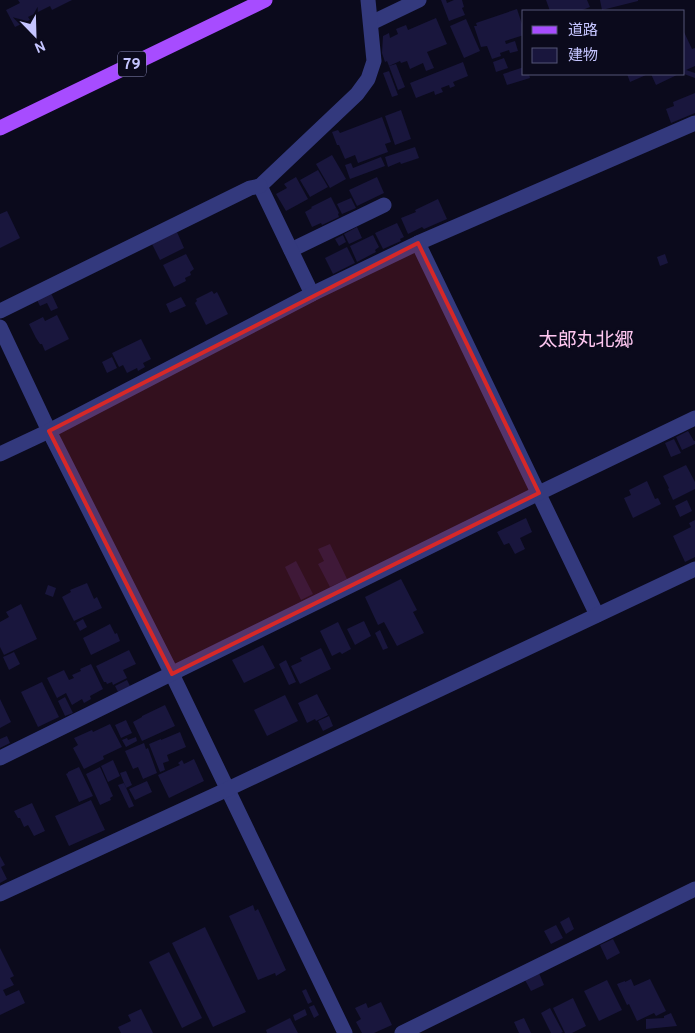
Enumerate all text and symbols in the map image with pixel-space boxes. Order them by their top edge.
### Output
north arrow [10,10,60,60]
legend [522,10,685,75]
text: 道路 [568,22,598,41]
text: N [32,36,47,55]
text: 建物 [568,47,598,66]
road number: 79 [118,52,146,76]
district label: 太郎丸北郷 [538,329,634,353]

